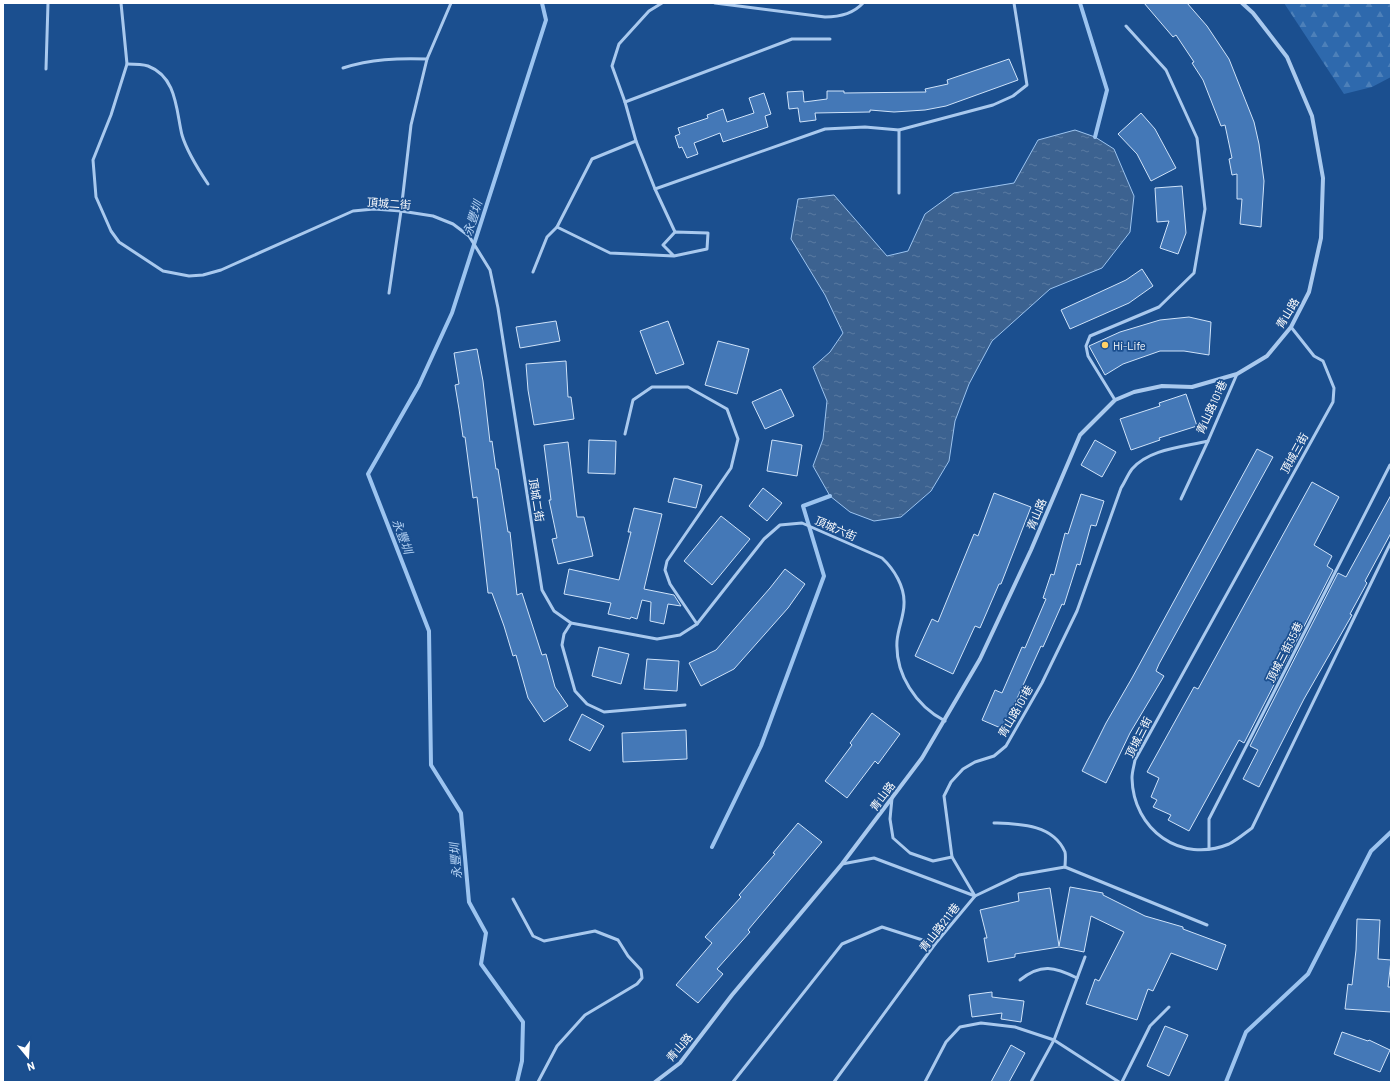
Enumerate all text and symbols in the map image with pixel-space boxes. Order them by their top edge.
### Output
street label: 頂城二街 [367,195,411,211]
water label: 永豐圳 [460,197,485,237]
street label: 青山路 [1273,296,1301,330]
place label: Hi-Life [1113,339,1146,352]
marker: Hi-Life [1100,340,1110,350]
street label: 青山路101巷 [1193,378,1229,436]
street label: 頂城三街 [1278,431,1310,475]
street label: 頂城二街 [527,477,547,523]
street label: 青山路 [1024,496,1048,532]
street label: 頂城六街 [813,513,859,543]
water label: 永豐圳 [390,517,417,557]
street label: 頂城三街35巷 [1263,619,1305,685]
street label: 青山路101巷 [995,683,1035,739]
street label: 頂城三街 [1122,714,1154,760]
street label: 青山路 [867,779,897,813]
water label: 永豐圳 [446,840,464,880]
street label: 青山路211巷 [916,900,962,954]
street label: 青山路 [663,1030,695,1064]
north arrow [8,1037,48,1077]
text: N [26,1060,37,1074]

